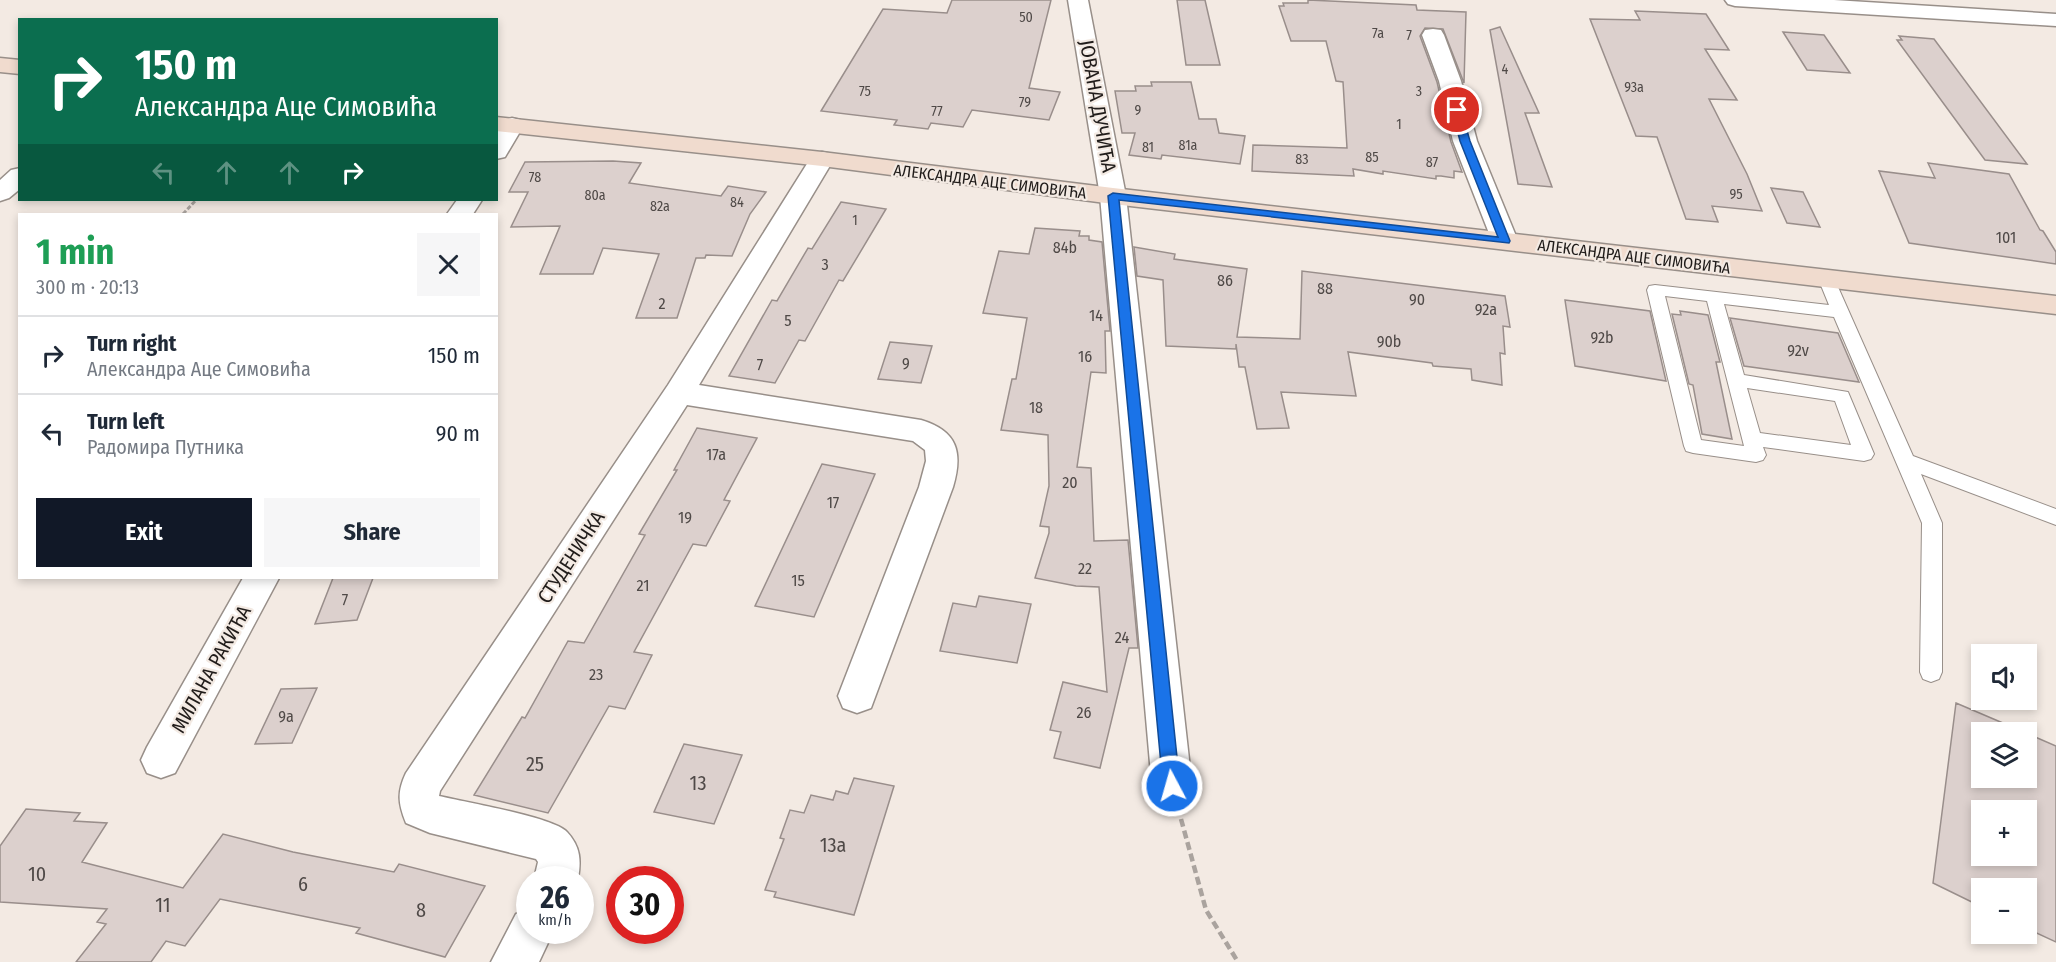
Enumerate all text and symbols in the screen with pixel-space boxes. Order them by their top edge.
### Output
house number: 50 [1019,9,1033,26]
house number: 7a [1372,25,1384,42]
house number: 7 [1406,27,1412,44]
street label: ЈОВАНА ДУЧИЋА [1075,38,1122,175]
text: 150 m [135,40,237,90]
icon: right [36,42,114,120]
house number: 4 [1502,61,1509,78]
house number: 93a [1624,79,1644,96]
house number: 75 [859,83,871,100]
house number: 3 [1416,83,1422,100]
pin [1431,84,1482,135]
text: Александра Аце Симовића [135,91,437,123]
icon: arrive [1440,93,1473,126]
house number: 79 [1019,94,1031,111]
house number: 9 [1135,102,1142,119]
house number: 77 [931,103,943,120]
house number: 1 [1396,116,1402,133]
house number: 81a [1179,137,1198,154]
house number: 81 [1142,139,1154,156]
house number: 85 [1365,149,1379,166]
house number: 83 [1295,151,1309,168]
house number: 87 [1426,154,1439,171]
icon: left [147,156,180,189]
icon: ahead [210,156,243,189]
icon: ahead [273,156,306,189]
icon: right [336,156,369,189]
street label: АЛЕКСАНДРА АЦЕ СИМОВИЋА [892,160,1088,203]
house number: 78 [529,169,541,186]
house number: 95 [1729,186,1743,203]
house number: 80a [584,187,606,204]
house number: 84 [730,194,744,211]
house number: 82a [650,198,670,215]
house number: 1 [852,212,858,229]
house number: 101 [1996,228,2016,247]
text: 1 min [36,230,114,274]
button: close [417,233,480,296]
street label: АЛЕКСАНДРА АЦЕ СИМОВИЋА [1536,235,1732,278]
house number: 84b [1053,238,1077,257]
house number: 3 [821,255,829,274]
house number: 86 [1217,271,1233,290]
text: 300 m · 20:13 [36,275,139,299]
house number: 88 [1317,279,1333,298]
house number: 90 [1409,290,1425,309]
house number: 2 [658,294,666,313]
house number: 92a [1475,300,1497,319]
house number: 14 [1089,306,1103,325]
house number: 5 [784,311,792,330]
house number: 92b [1590,328,1614,347]
text: Turn right [87,330,176,357]
house number: 90b [1377,332,1401,351]
icon: right [36,339,69,372]
house number: 92v [1787,341,1809,360]
text: 150 m [428,342,480,369]
house number: 16 [1078,347,1092,366]
house number: 9 [902,354,910,373]
house number: 7 [757,355,764,374]
text: Александра Аце Симовића [87,357,311,381]
house number: 18 [1029,398,1043,417]
text: Turn left [87,408,165,435]
icon: left [36,417,69,450]
text: 90 m [436,420,480,447]
text: Радомира Путника [87,435,244,459]
house number: 17a [706,445,726,464]
house number: 20 [1062,473,1078,492]
house number: 17 [827,493,840,512]
button: Exit [36,498,252,567]
button: Share [264,498,480,567]
street label: СТУДЕНИЧКА [532,506,610,608]
house number: 19 [678,508,692,527]
house number: 22 [1078,559,1092,578]
house number: 15 [791,571,805,590]
house number: 21 [637,576,649,595]
house number: 7 [342,590,349,609]
street label: МИЛАНА РАКИЋА [166,601,256,737]
house number: 24 [1115,628,1129,647]
map controls [1971,644,2037,944]
button: sound [1971,644,2037,710]
house number: 23 [589,665,603,684]
house number: 26 [1077,703,1092,722]
house number: 9a [278,707,294,726]
button: layers [1971,722,2037,788]
house number: 25 [526,752,544,776]
position arrow [1140,754,1204,818]
house number: 13 [690,771,706,795]
button: + [1971,800,2037,866]
house number: 13a [820,833,846,857]
house number: 10 [28,862,46,886]
speed limit sign: 30 [606,866,684,944]
house number: 6 [298,872,308,896]
button: − [1971,878,2037,944]
text: 26 [540,880,570,916]
house number: 11 [155,893,171,917]
house number: 8 [416,898,426,922]
text: km/h [538,911,572,929]

